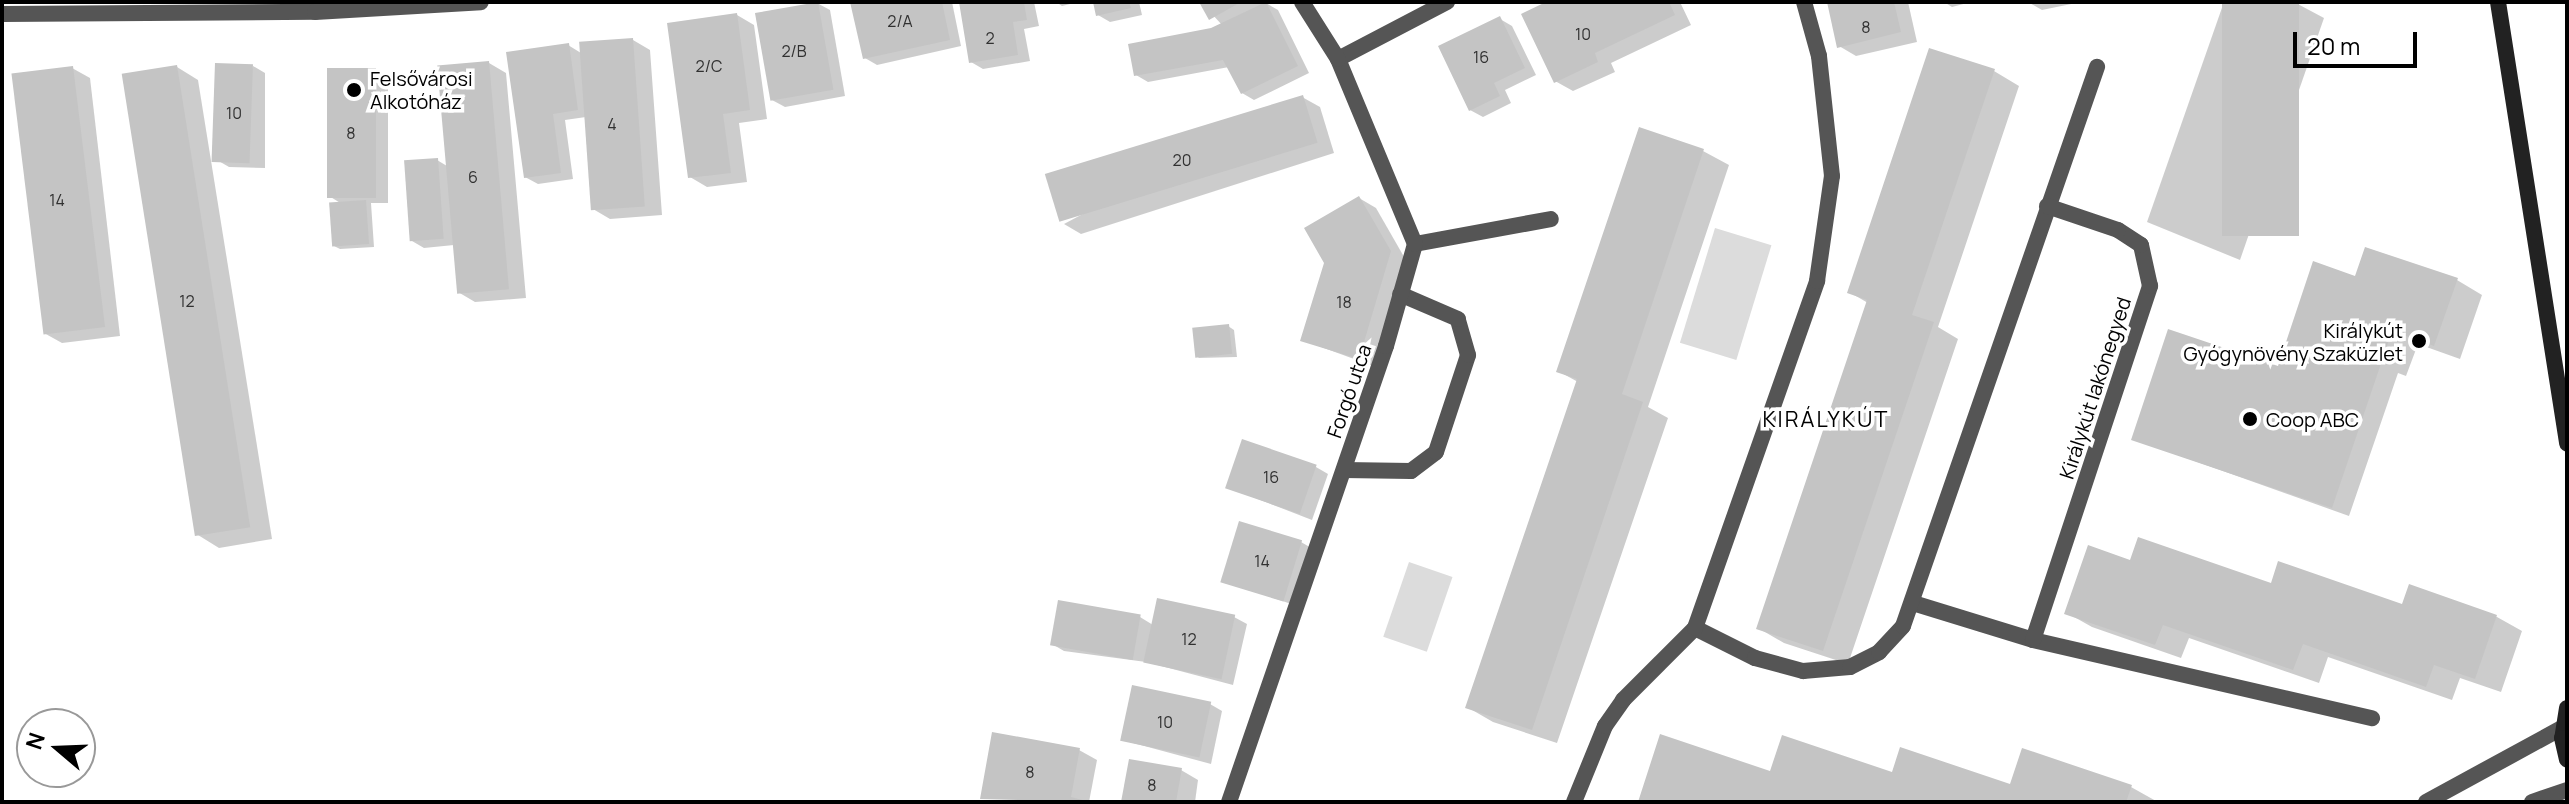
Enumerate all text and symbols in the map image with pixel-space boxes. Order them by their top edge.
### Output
house number: 2/A [887,11,913,31]
scale bar [2297,16,2421,66]
house number: 8 [1861,17,1871,37]
house number: 10 [1575,24,1591,44]
house number: 2 [985,28,995,48]
text: 20 m [2307,29,2360,62]
house number: 2/B [781,41,807,61]
house number: 16 [1473,47,1489,67]
house number: 2/C [696,56,722,76]
place label: Felsővárosi Alkotóház [370,66,473,113]
marker: Felsővárosi Alkotóház [345,81,363,99]
house number: 10 [226,103,242,123]
house number: 4 [607,114,617,134]
house number: 8 [346,123,356,143]
house number: 20 [1173,150,1191,170]
house number: 6 [468,167,478,187]
house number: 14 [49,190,65,210]
house number: 12 [179,291,195,311]
house number: 18 [1336,292,1352,312]
street label: Királykút lakónegyed [2054,294,2136,482]
place label: Királykút Gyógynövény Szaküzlet [2184,318,2403,365]
marker: Királykút Gyógynövény Szaküzlet [2410,332,2428,350]
street label: Forgó utca [1322,341,1376,441]
district label: KIRÁLYKÚT [1763,407,1889,433]
place label: Coop ABC [2266,407,2359,431]
marker: Coop ABC [2241,410,2259,428]
house number: 16 [1263,467,1279,487]
house number: 14 [1254,551,1270,571]
house number: 12 [1181,629,1197,649]
north arrow [16,708,96,788]
house number: 10 [1157,712,1173,732]
text: N [18,728,52,753]
house number: 8 [1025,762,1035,782]
house number: 8 [1147,775,1157,795]

